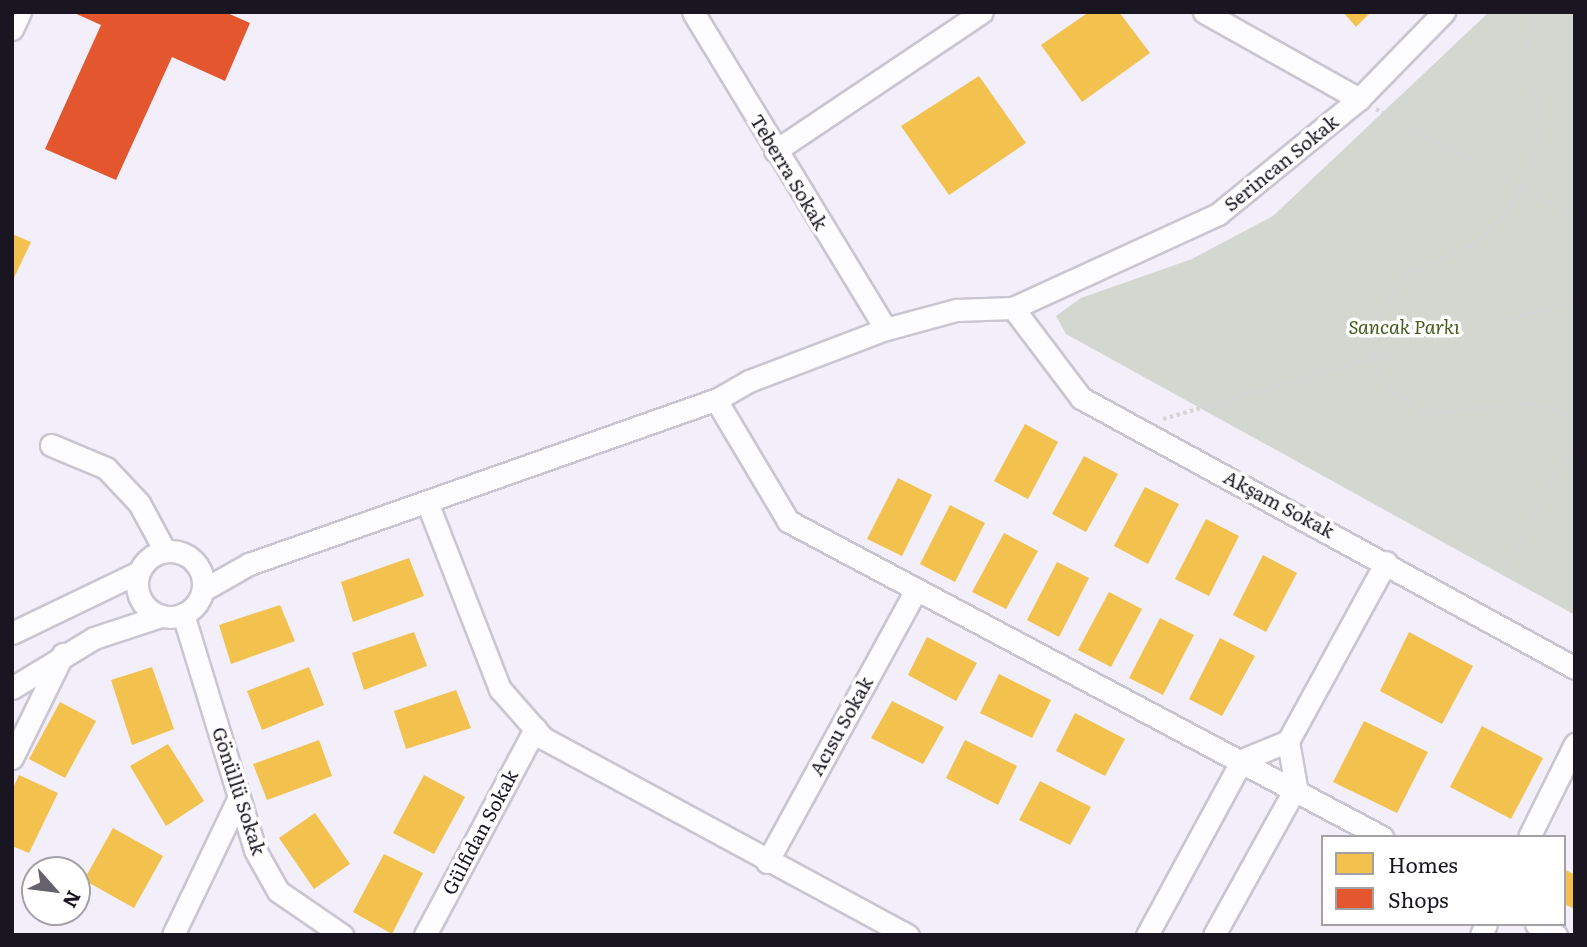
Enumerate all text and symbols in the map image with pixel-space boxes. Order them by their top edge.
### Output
street label: Teberra Sokak [746,110,832,234]
street label: Serincan Sokak [1219,110,1343,216]
park label: Sancak Parkı [1348,316,1460,338]
street label: Akşam Sokak [1220,465,1338,543]
street label: Acısu Sokak [804,673,878,779]
street label: Gönüllü Sokak [208,724,270,858]
street label: Gülfidan Sokak [437,765,523,899]
legend [1321,835,1566,926]
text: Homes [1388,848,1458,879]
north arrow [21,856,91,926]
text: Shops [1388,883,1449,914]
text: N [57,886,89,914]

